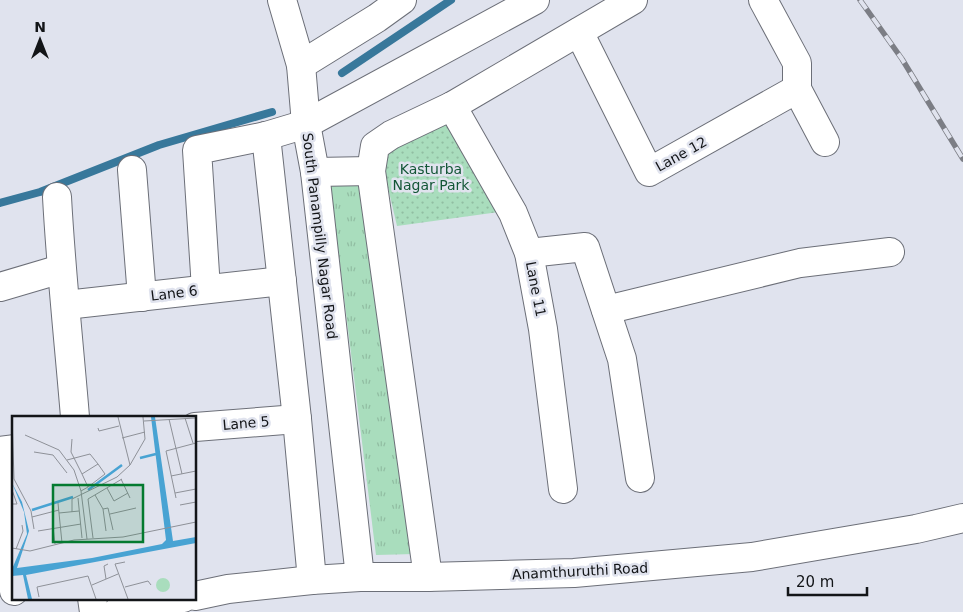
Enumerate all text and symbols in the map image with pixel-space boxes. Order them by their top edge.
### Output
north arrow [15,15,65,65]
text: N [34,19,46,35]
street label: South Panampilly Nagar Road [299,132,341,340]
street label: Lane 12 [653,133,709,175]
park label: Kasturba Nagar Park [393,161,470,193]
street label: Lane 11 [523,260,549,318]
street label: Lane 6 [150,282,198,304]
street label: Lane 5 [222,413,270,433]
inset map [12,416,196,600]
street label: Anamthuruthi Road [511,559,649,583]
scale bar [788,564,867,596]
text: 20 m [796,573,834,591]

